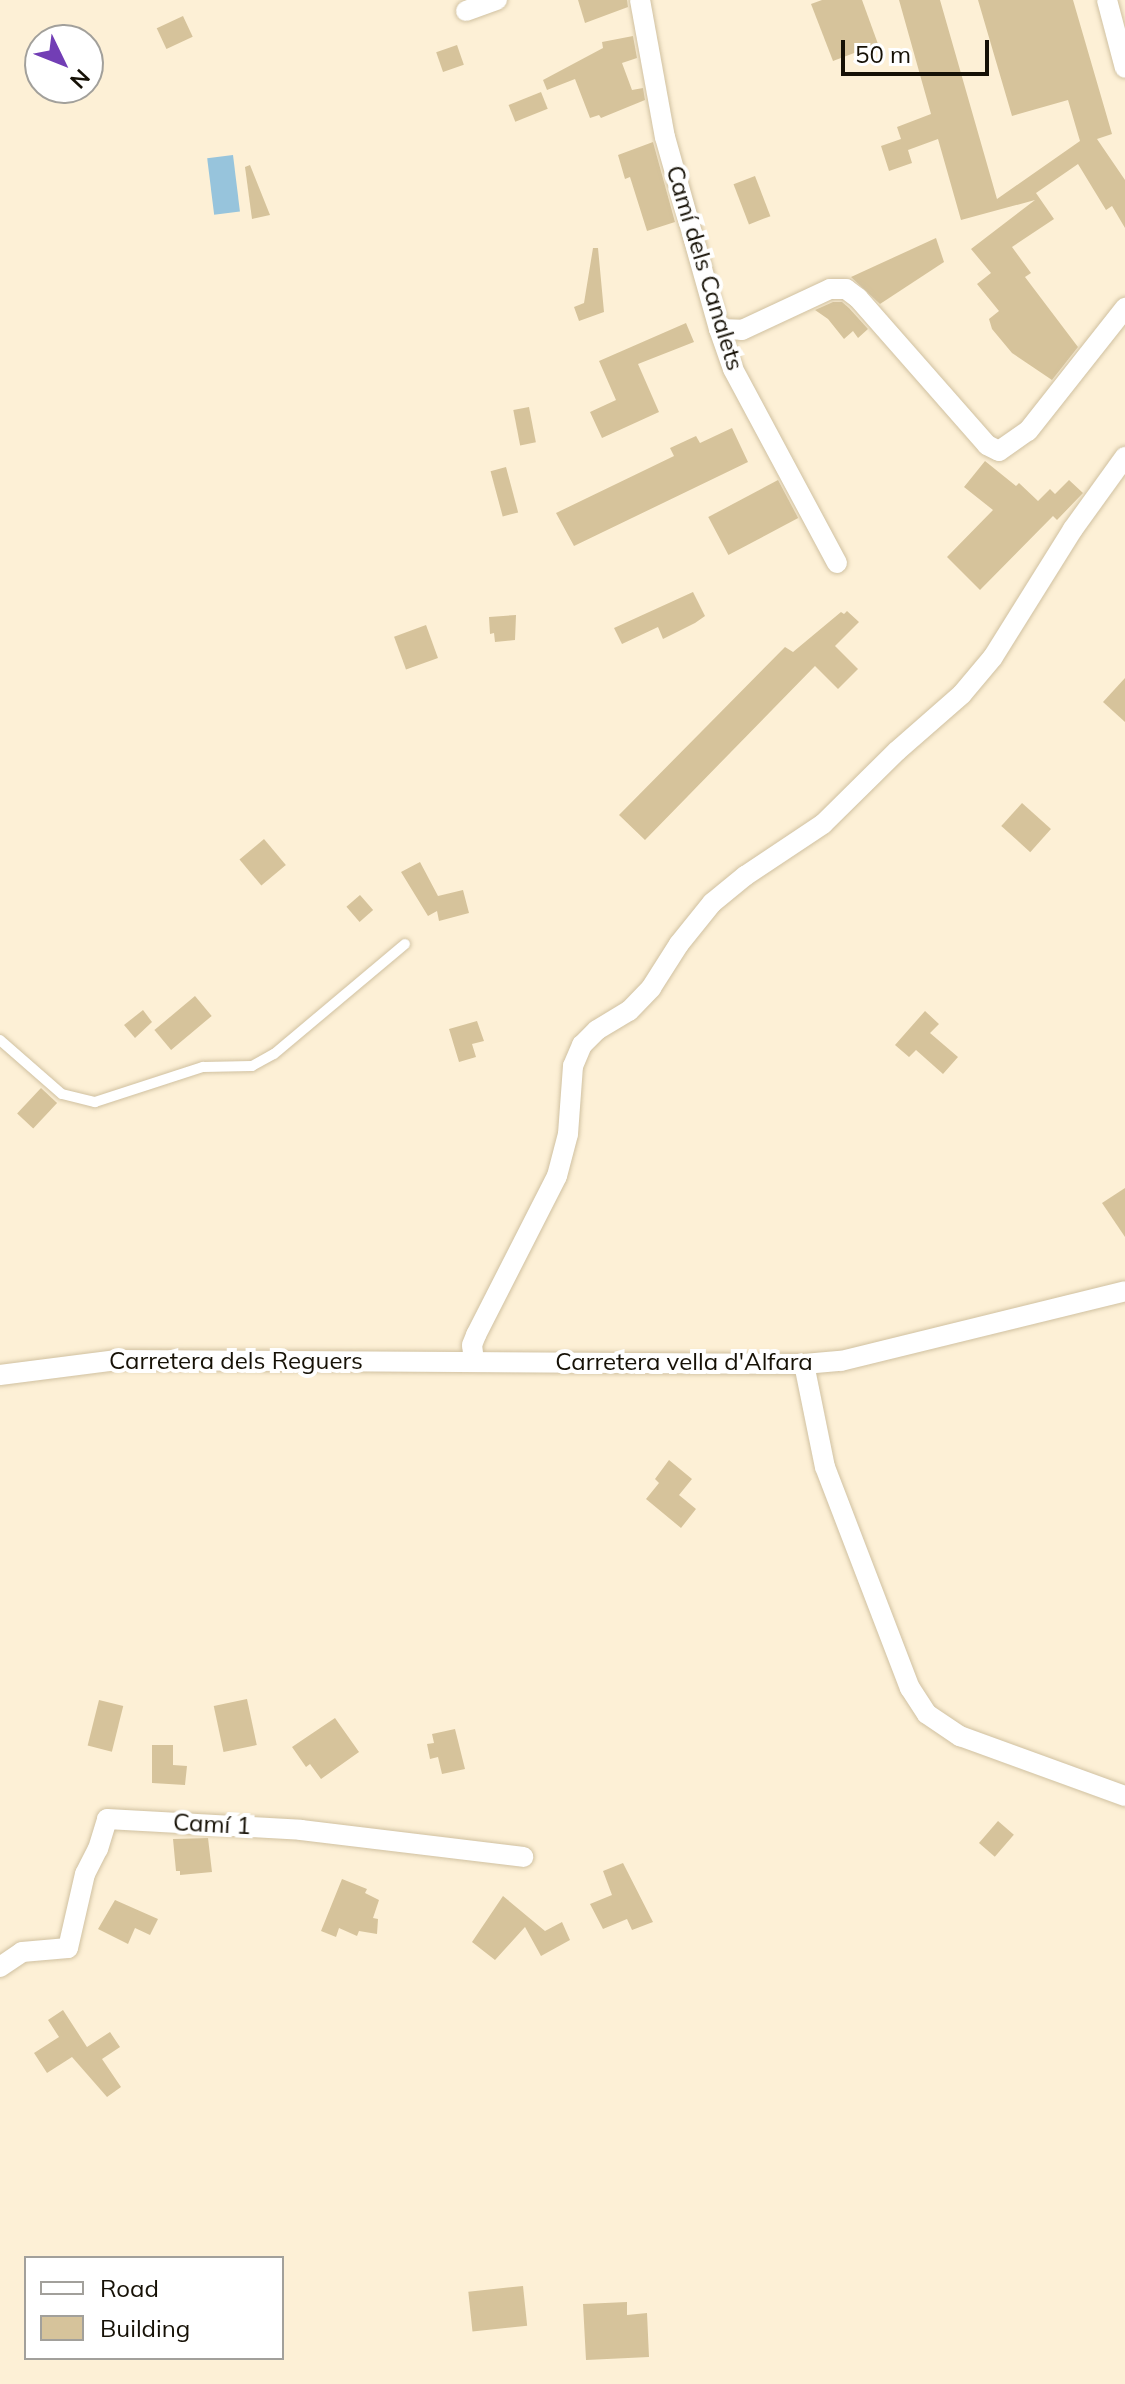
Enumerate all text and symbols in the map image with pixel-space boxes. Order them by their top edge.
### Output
north arrow [24,24,104,104]
scale bar [845,24,993,74]
text: 50 m [855,39,911,69]
text: N [64,63,96,95]
street label: Camí dels Canalets [660,162,750,374]
street label: Carretera dels Reguers [109,1347,363,1375]
street label: Carretera vella d'Alfara [555,1348,813,1376]
street label: Camí 1 [172,1808,252,1840]
legend [24,2256,284,2360]
text: Road [100,2273,159,2303]
text: Building [100,2313,190,2343]

